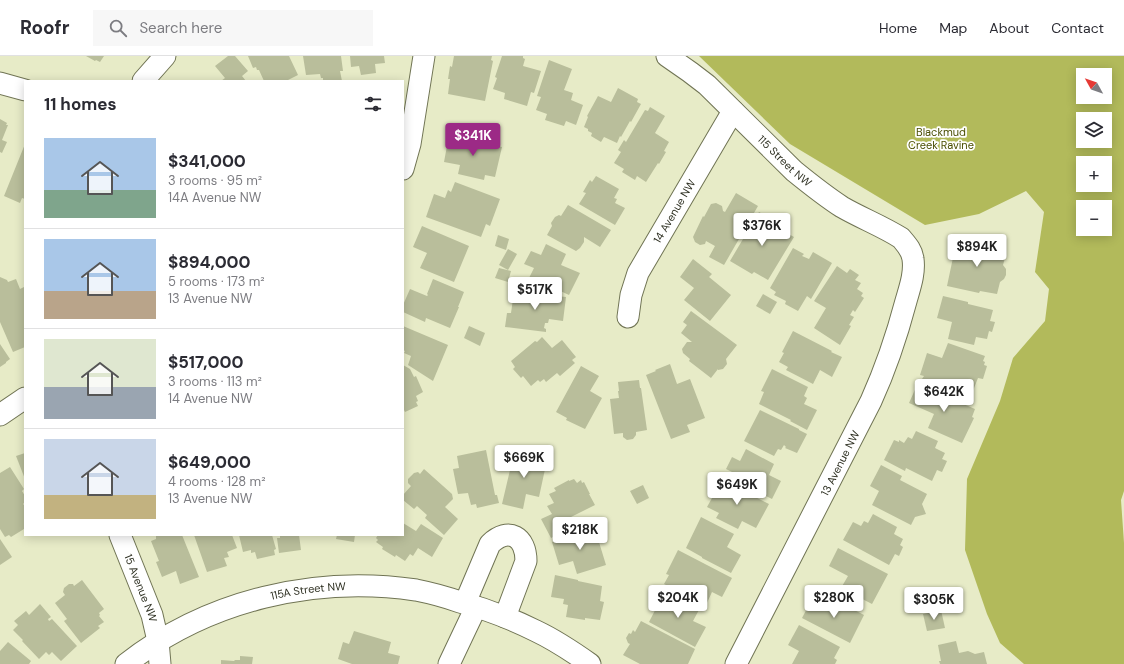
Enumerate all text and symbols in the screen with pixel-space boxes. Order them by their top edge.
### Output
search box [93,10,373,46]
text: Roofr [20,15,69,40]
icon: search [107,17,129,39]
text: Search here [139,18,222,38]
text: Home [879,19,917,37]
text: Map [939,19,967,37]
text: About [989,19,1029,37]
text: Contact [1051,19,1104,37]
north arrow [1076,68,1112,104]
map controls [1076,68,1112,236]
text: 11 homes [44,93,117,115]
icon: filters [362,93,384,115]
button: layers [1076,112,1112,148]
pin: $341K [445,123,501,157]
park label: Blackmud Creek Ravine [908,125,974,152]
text: $341K [454,127,492,144]
street label: 115 Street NW [755,132,815,190]
text: $341,000 [168,150,246,172]
icon: home [76,154,124,202]
button: + [1076,156,1112,192]
text: 3 rooms · 95 m² [168,172,262,189]
street label: 14 Avenue NW [650,176,699,246]
text: 14A Avenue NW [168,189,261,206]
button: − [1076,200,1112,236]
pin: $376K [734,213,790,247]
text: $376K [742,217,782,234]
pin: $894K [949,234,1005,268]
text: $894K [957,238,997,255]
text: $894,000 [168,251,251,273]
icon: home [76,255,124,303]
text: 5 rooms · 173 m² [168,273,265,290]
pin: $517K [507,277,563,311]
text: $517K [517,281,553,298]
text: 13 Avenue NW [168,290,252,307]
text: $517,000 [168,351,243,373]
icon: home [76,355,124,403]
text: 3 rooms · 113 m² [168,373,262,390]
pin: $642K [916,379,972,413]
text: $642K [924,383,964,400]
text: 14 Avenue NW [168,390,253,407]
street label: 13 Avenue NW [818,428,863,498]
pin: $669K [496,445,552,479]
text: $669K [504,449,544,466]
text: $649,000 [168,451,251,473]
icon: home [76,455,124,503]
pin: $649K [709,472,765,506]
text: 4 rooms · 128 m² [168,473,266,490]
text: $649K [716,476,758,493]
text: 13 Avenue NW [168,490,252,507]
pin: $218K [552,517,608,551]
text: $218K [562,521,598,538]
street label: 15 Avenue NW [121,552,160,623]
street label: 115A Street NW [269,579,346,603]
pin: $204K [650,585,706,619]
pin: $280K [806,585,862,619]
pin: $305K [906,587,962,621]
text: $204K [657,589,699,606]
text: $280K [813,589,855,606]
text: $305K [913,591,955,608]

